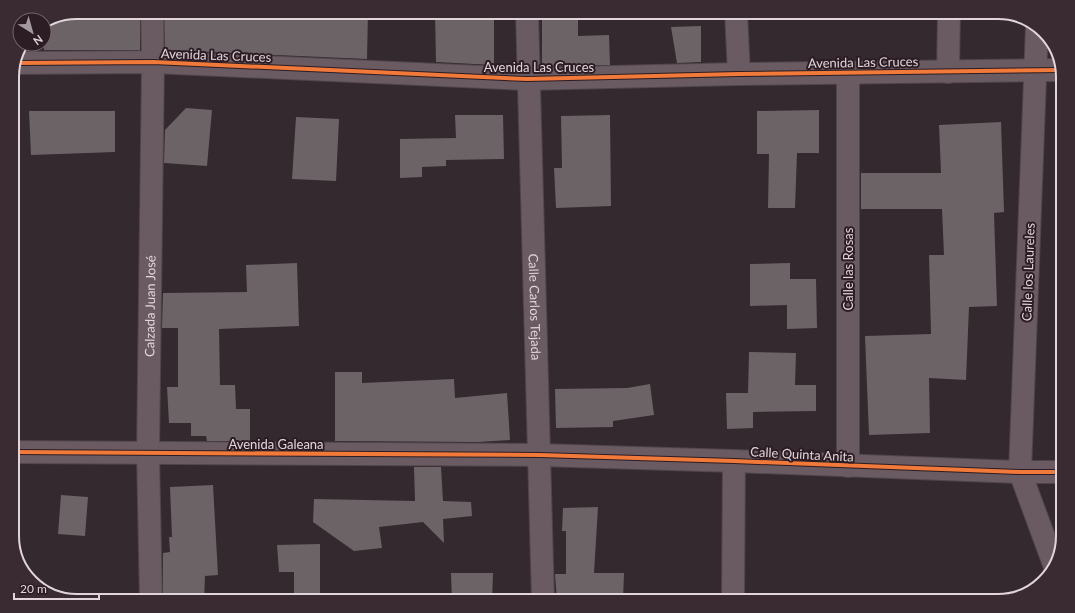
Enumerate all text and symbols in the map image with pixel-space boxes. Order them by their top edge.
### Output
north arrow [12,12,52,52]
text: N [31,33,46,48]
street label: Avenida Las Cruces [161,45,272,65]
street label: Avenida Las Cruces [808,53,919,71]
street label: Avenida Las Cruces [484,59,595,75]
street label: Calle los Laureles [1018,222,1038,321]
street label: Calle las Rosas [840,227,856,310]
street label: Calle Carlos Tejada [526,253,544,360]
street label: Calzada Juan José [141,255,159,357]
street label: Avenida Galeana [228,436,324,452]
street label: Calle Quinta Anita [750,443,854,465]
scale bar [14,575,99,601]
text: 20 m [20,581,47,596]

